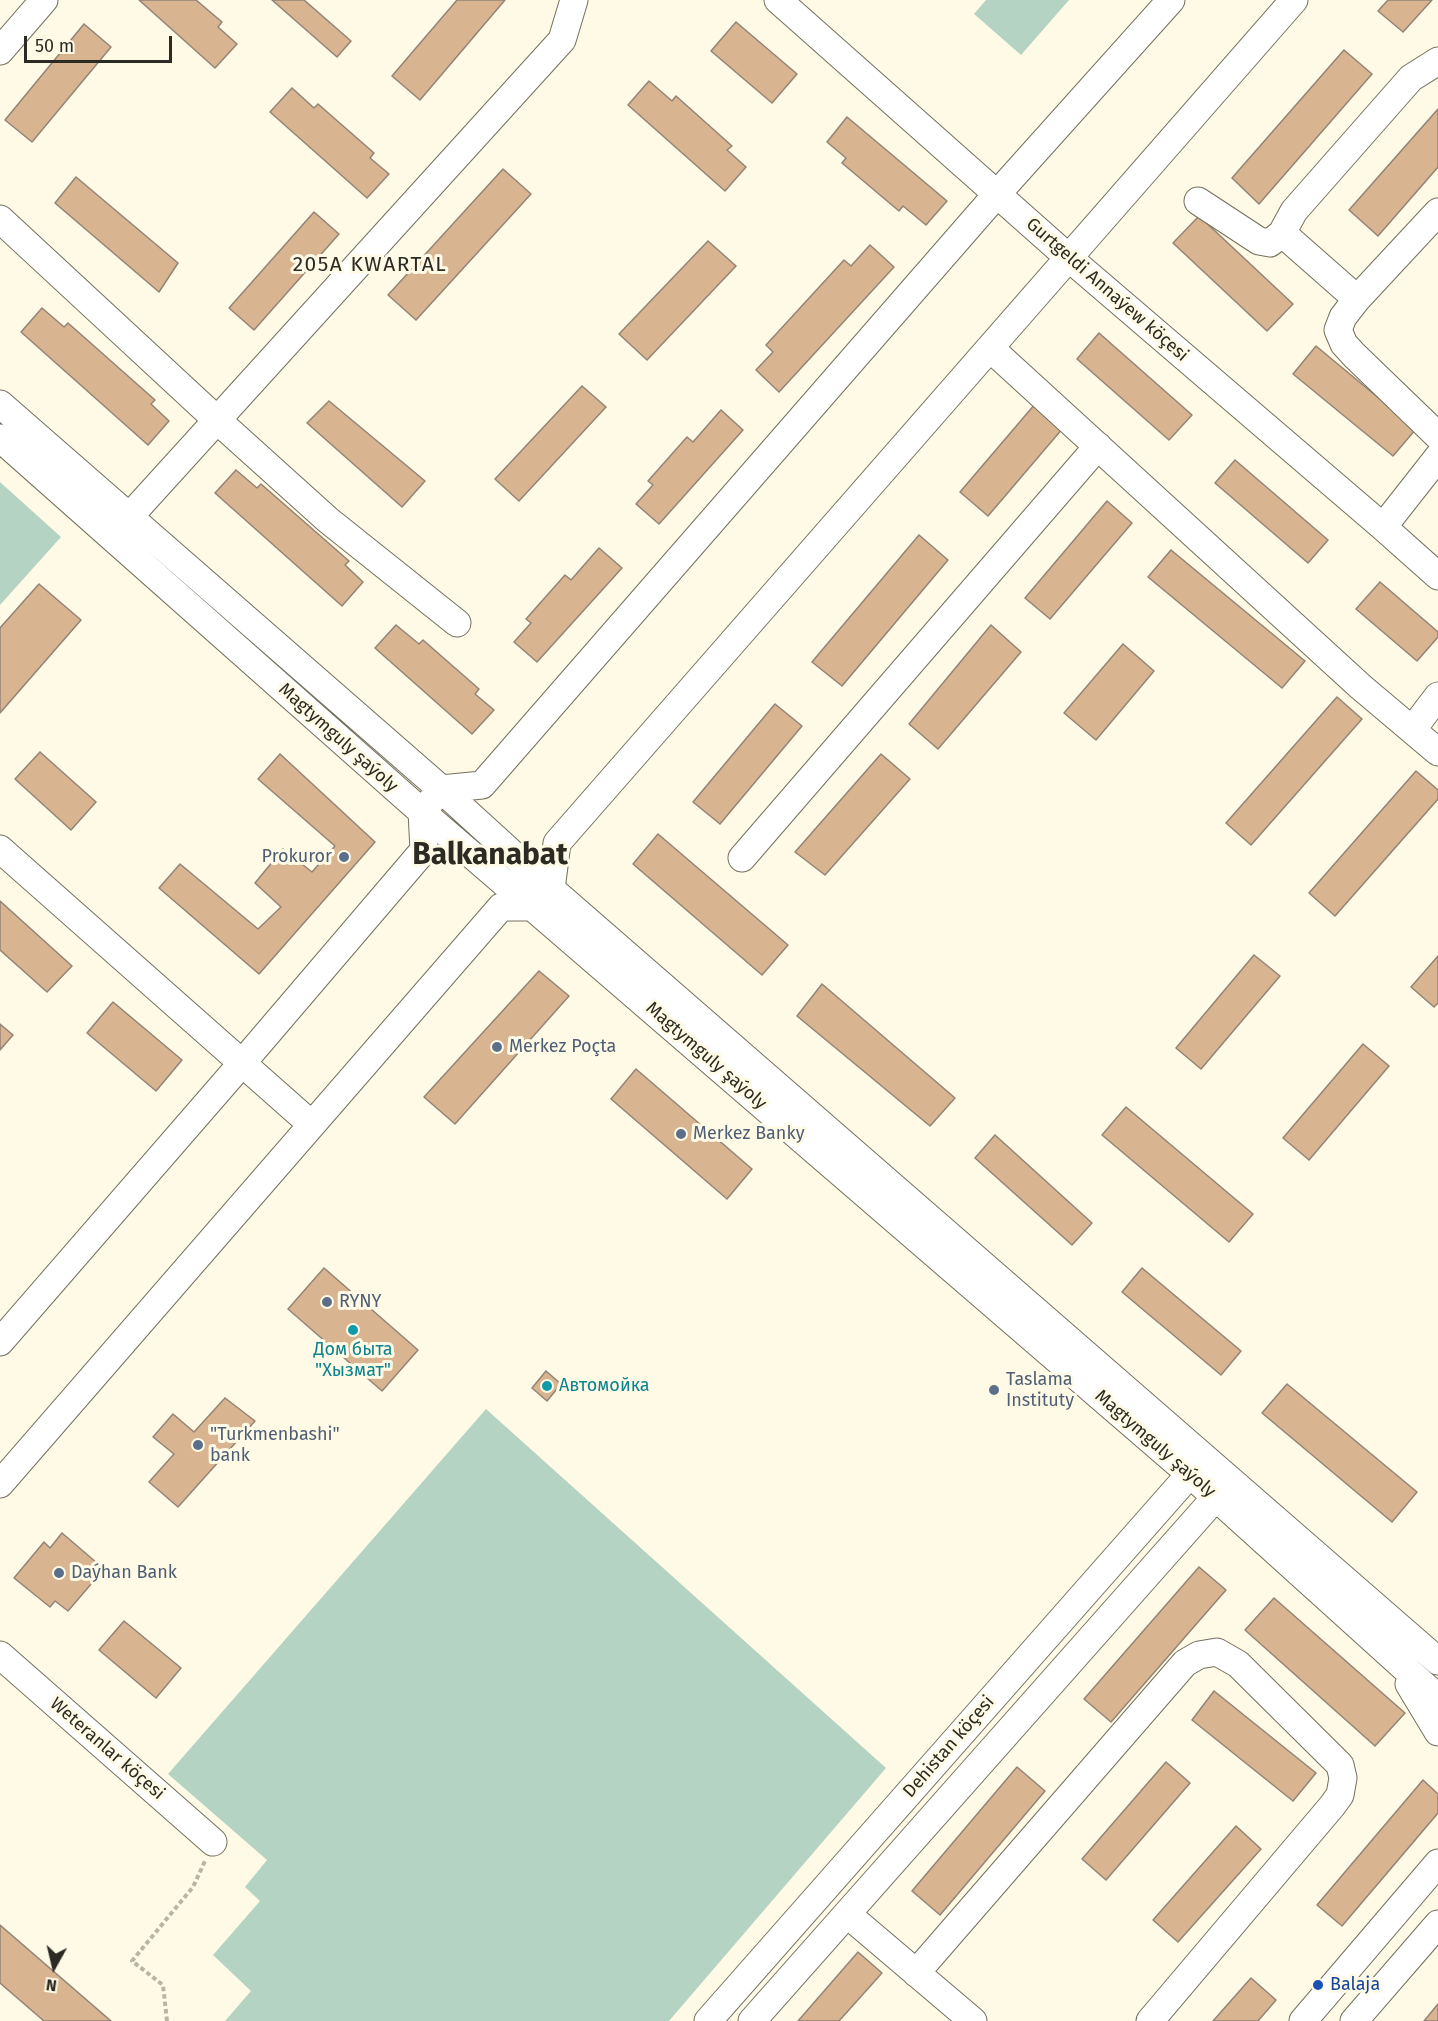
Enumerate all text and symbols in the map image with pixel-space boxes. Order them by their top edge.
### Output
scale bar [27,24,176,62]
text: 50 m [35,35,74,57]
street label: Gurtgeldi Annaýew köçesi [1021,214,1193,366]
district label: 205A KWARTAL [293,252,447,278]
street label: Magtymguly şaýoly [274,679,402,797]
district label: Balkanabat [412,838,568,874]
place label: Prokuror [262,846,332,868]
marker: Prokuror [337,850,351,864]
street label: Magtymguly şaýoly [641,998,771,1114]
place label: Merkez Poçta [509,1036,616,1058]
marker: Merkez Poçta [490,1040,504,1054]
place label: Merkez Banky [693,1123,804,1145]
marker: Merkez Banky [674,1127,688,1141]
place label: RYNY [339,1291,382,1313]
marker: RYNY [320,1295,334,1309]
marker: Дом быта "Хызмат" [346,1323,360,1337]
place label: Дом быта "Хызмат" [313,1339,393,1382]
place label: Taslama Instituty [1006,1369,1074,1412]
place label: Автомойка [559,1375,650,1397]
marker: Автомойка [540,1379,554,1393]
marker: Taslama Instituty [987,1383,1001,1397]
street label: Magtymguly şaýoly [1090,1386,1220,1502]
place label: "Turkmenbashi" bank [210,1424,340,1466]
marker: "Turkmenbashi" bank [191,1438,205,1452]
place label: Daýhan Bank [71,1562,177,1584]
marker: Daýhan Bank [52,1566,66,1580]
street label: Dehistan köçesi [899,1692,999,1802]
street label: Weteranlar köçesi [45,1693,169,1805]
north arrow [24,1937,84,1997]
place label: Balaja [1330,1974,1380,1996]
text: N [45,1975,58,1995]
marker: Balaja [1311,1978,1325,1992]

